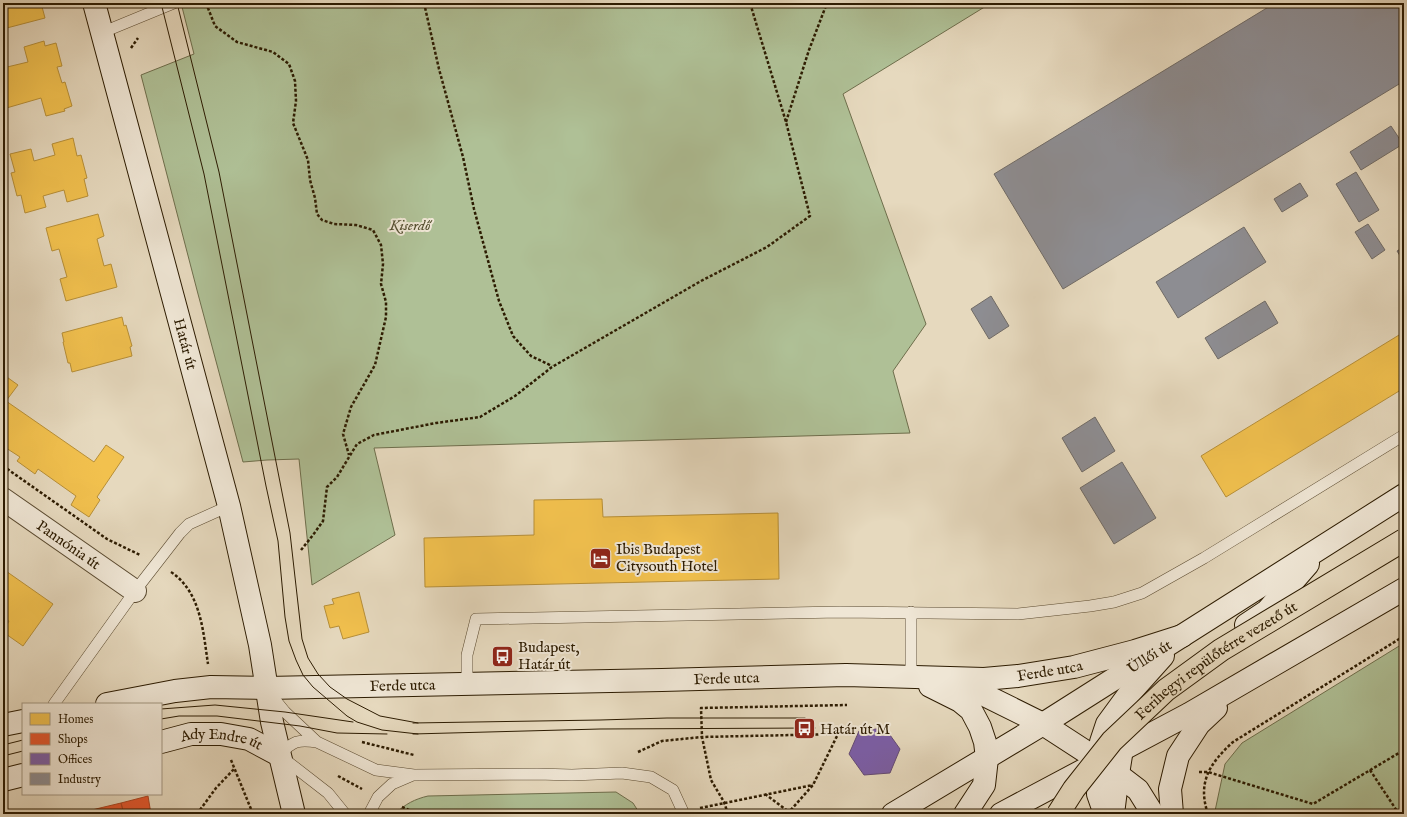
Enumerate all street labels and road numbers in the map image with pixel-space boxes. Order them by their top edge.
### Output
street label: Határ út [169,316,202,372]
street label: Pannónia út [33,516,104,574]
street label: Ferihegyi repülőtérre vezető út [1131,597,1300,724]
street label: Üllői út [1124,635,1175,678]
street label: Ferde utca [1016,656,1085,685]
street label: Ferde utca [693,668,760,689]
street label: Ferde utca [369,675,436,695]
street label: Ady Endre út [177,724,266,754]

